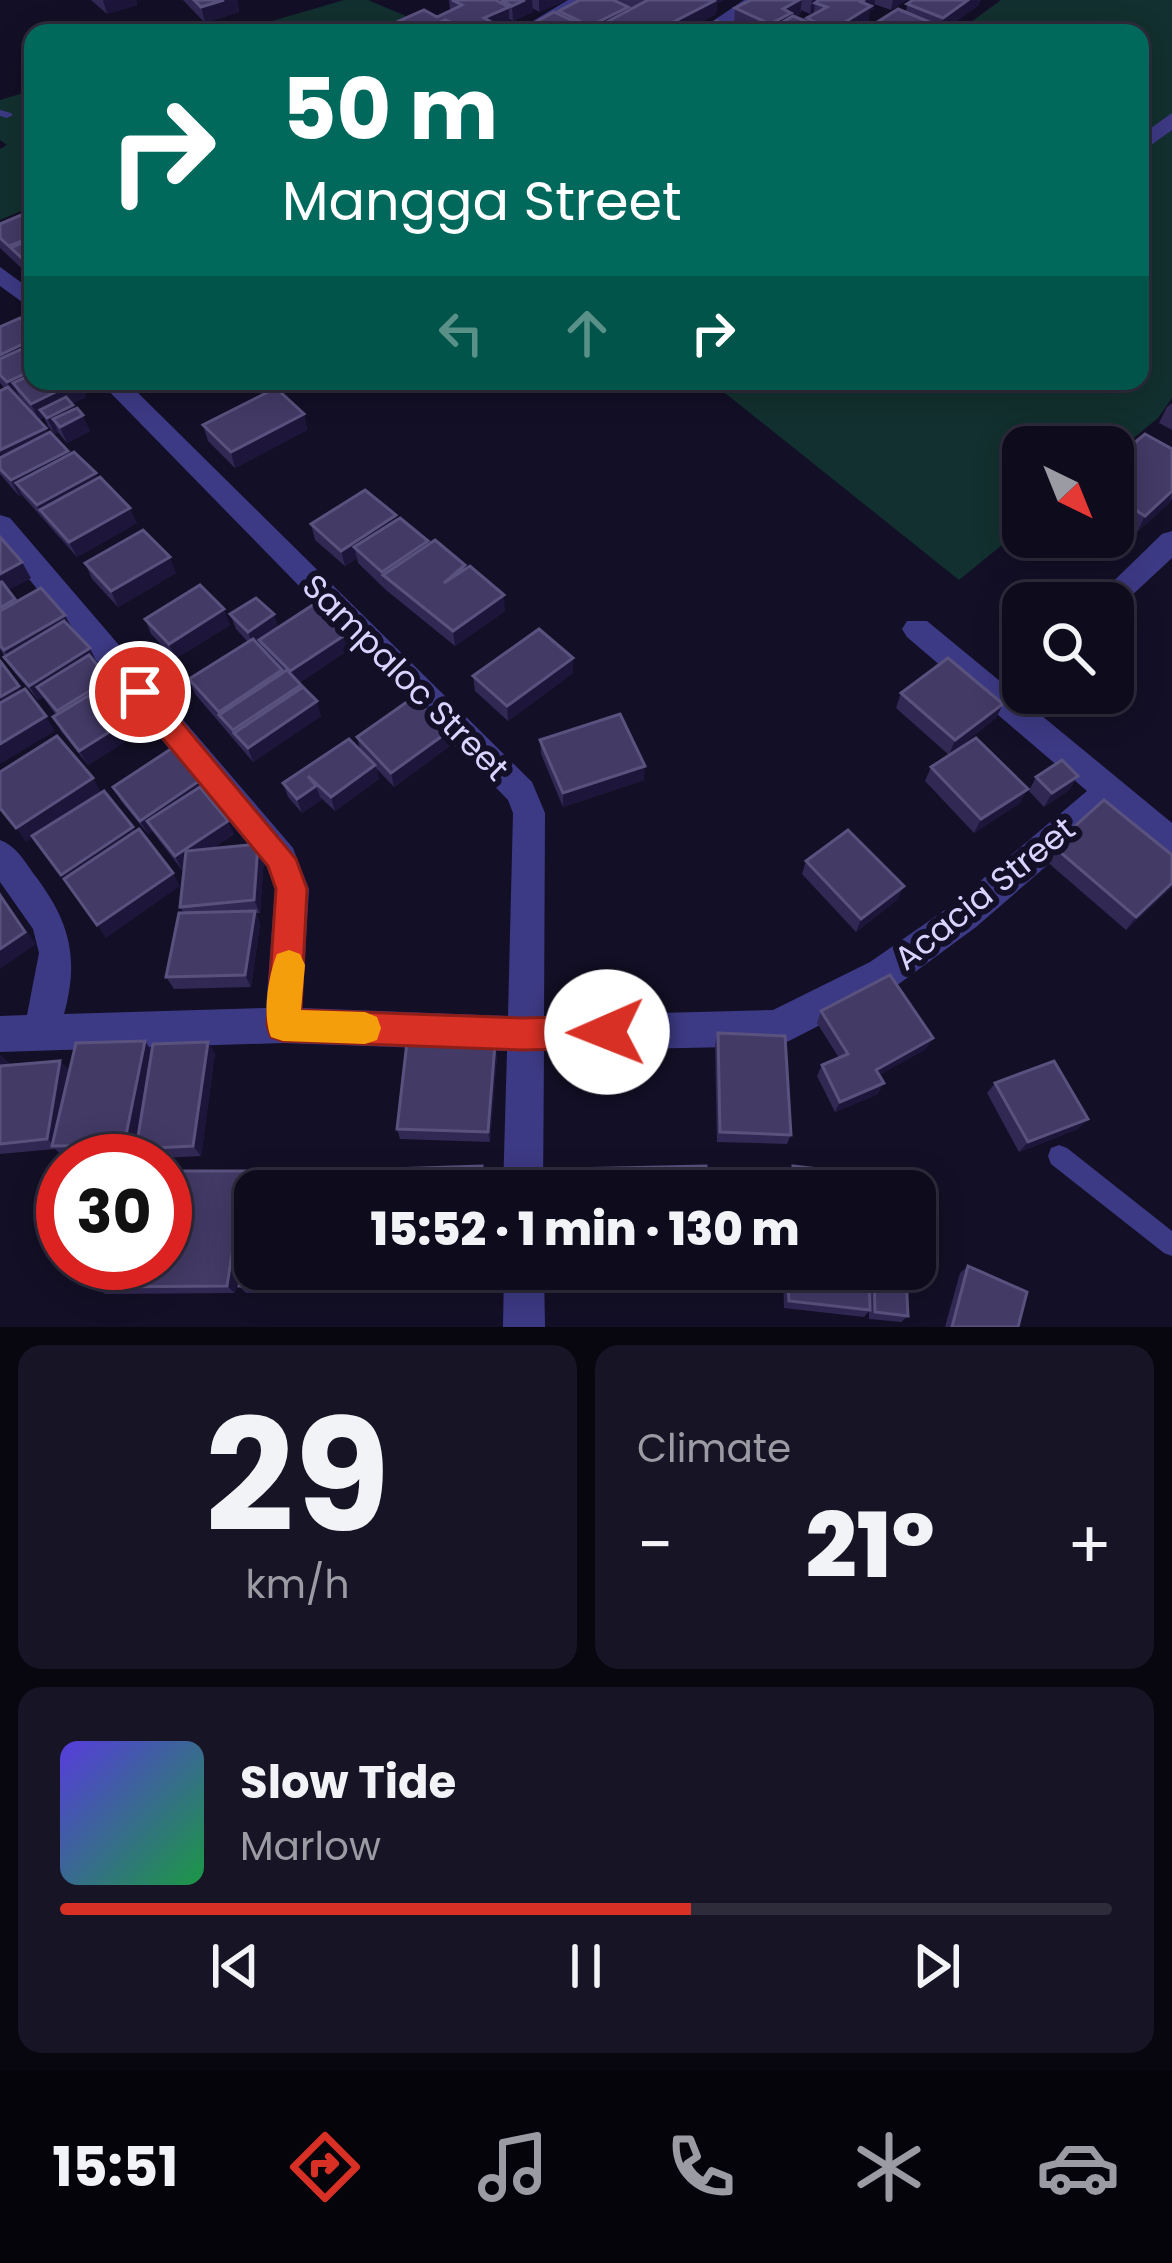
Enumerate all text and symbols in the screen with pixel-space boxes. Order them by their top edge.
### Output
text: 50 m [282,51,498,168]
icon: right [84,72,240,228]
text: Mangga Street [282,163,682,239]
icon: left [428,300,494,366]
icon: ahead [554,300,620,366]
icon: right [680,300,746,366]
north arrow [1002,426,1134,558]
map controls [1002,426,1134,714]
street label: Sampaloc Street [292,564,519,791]
button: search [1002,582,1134,714]
pin [89,641,191,743]
icon: arrive [107,659,173,725]
street label: Acacia Street [884,806,1085,981]
position arrow [544,969,670,1095]
speed limit sign: 30 [36,1134,192,1290]
text: 15:52 · 1 min · 130 m [371,1198,799,1261]
text: 29 [205,1367,390,1586]
text: Climate [637,1421,791,1476]
text: 21° [806,1482,935,1609]
text: − [637,1499,673,1591]
text: + [1067,1499,1112,1591]
text: km/h [246,1557,349,1612]
text: Slow Tide [240,1751,456,1814]
text: Marlow [240,1819,381,1874]
icon: previous [202,1933,268,1999]
icon: pause [553,1933,619,1999]
icon: next [904,1933,970,1999]
icon: directions [283,2125,367,2209]
icon: music [471,2125,555,2209]
icon: phone [659,2125,743,2209]
icon: climate [847,2125,931,2209]
icon: car [1036,2125,1120,2209]
text: 15:51 [52,2129,178,2205]

